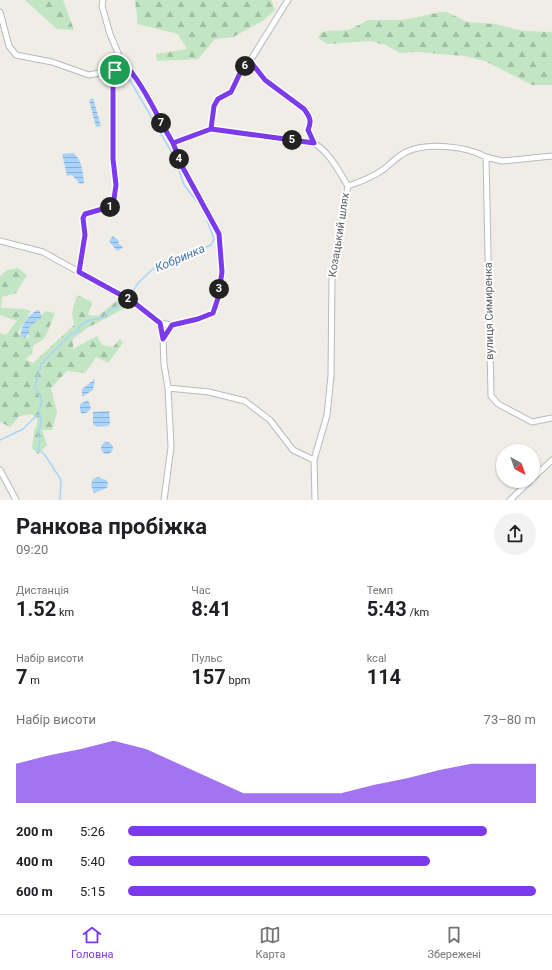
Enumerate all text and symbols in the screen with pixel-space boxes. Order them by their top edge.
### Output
pin [98,53,132,87]
pin: 6 [235,56,255,76]
icon: arrive [104,59,126,81]
text: 6 [242,59,248,72]
pin: 7 [151,113,171,133]
text: 7 [158,116,164,129]
pin: 5 [282,130,302,150]
text: 5 [289,133,295,146]
pin: 4 [169,149,189,169]
text: 4 [176,152,182,165]
street label: Козацький шлях [326,191,352,278]
pin: 1 [100,197,120,217]
text: 1 [107,200,113,213]
water label: Кобринка [153,241,207,275]
street label: вулиця Симиренка [482,262,496,360]
pin: 3 [209,279,229,299]
text: 3 [216,282,222,295]
pin: 2 [118,289,138,309]
text: 2 [125,292,131,305]
north arrow [496,444,540,488]
map controls [496,444,540,488]
button: share [494,513,536,555]
text: Ранкова пробіжка [16,514,207,539]
text: 09:20 [16,542,48,557]
text: Дистанція [16,584,69,597]
text: Час [191,584,211,597]
text: Темп [367,584,393,597]
text: 1.52 [16,597,56,621]
text: 8:41 [191,597,231,621]
text: 5:43 [367,597,407,621]
text: km [56,606,74,619]
text: /km [407,606,429,619]
text: Набір висоти [16,652,84,665]
text: Пульс [191,652,222,665]
text: kcal [367,652,387,665]
text: 7 [16,665,27,689]
text: 157 [191,665,226,689]
text: 114 [367,665,401,689]
text: m [27,674,40,687]
text: bpm [226,674,251,687]
text: Набір висоти [16,712,96,727]
text: 73–80 m [484,712,536,727]
text: 200 m [16,824,53,839]
text: 5:26 [80,824,105,839]
text: 400 m [16,854,53,869]
text: 5:40 [80,854,105,869]
text: 600 m [16,884,53,899]
text: 5:15 [80,884,105,899]
tab: Головна [71,924,114,961]
tab: Карта [255,924,285,961]
tab: Збережені [427,924,481,961]

